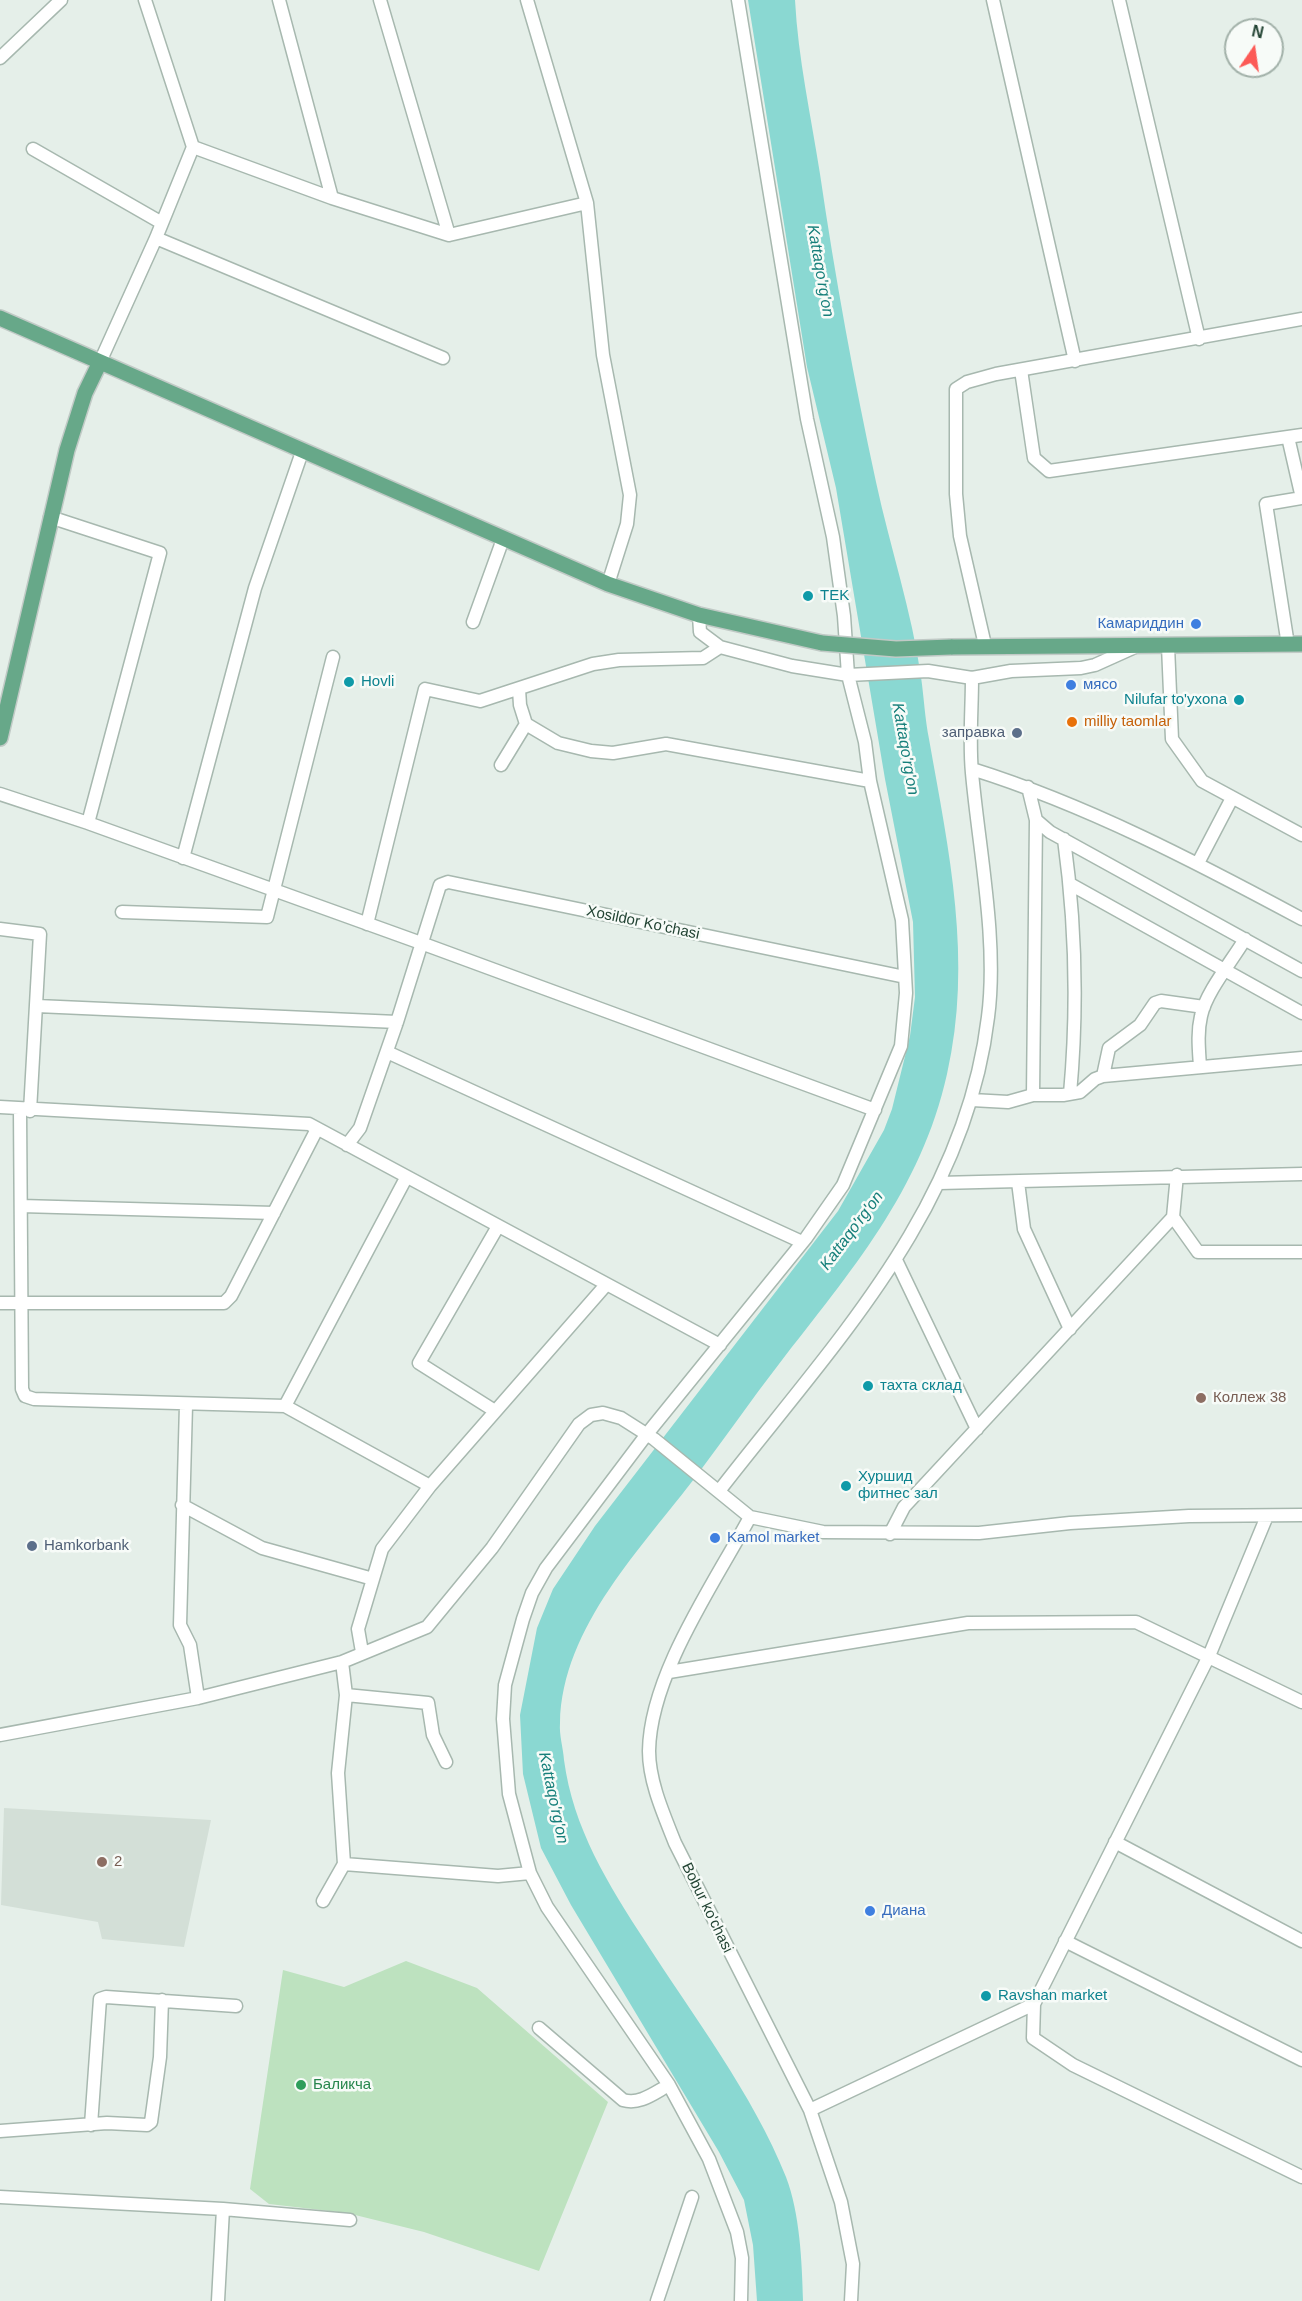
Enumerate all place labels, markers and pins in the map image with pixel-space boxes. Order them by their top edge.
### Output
place label: TEK [820,587,849,605]
marker: TEK [801,589,815,603]
place label: Камариддин [1097,615,1184,633]
marker: Камариддин [1189,617,1203,631]
place label: Hovli [361,673,394,691]
marker: Hovli [342,675,356,689]
place label: мясо [1083,676,1117,694]
marker: мясо [1064,678,1078,692]
place label: Nilufar to'yxona [1124,691,1227,709]
marker: Nilufar to'yxona [1232,693,1246,707]
place label: milliy taomlar [1084,713,1172,731]
marker: milliy taomlar [1065,715,1079,729]
place label: заправка [942,724,1005,742]
marker: заправка [1010,726,1024,740]
place label: тахта склад [880,1377,962,1395]
marker: тахта склад [861,1379,875,1393]
place label: Коллеж 38 [1213,1389,1286,1407]
marker: Коллеж 38 [1194,1391,1208,1405]
place label: Хуршид фитнес зал [858,1468,938,1503]
marker: Хуршид фитнес зал [839,1479,853,1493]
place label: Kamol market [727,1529,820,1547]
marker: Kamol market [708,1531,722,1545]
place label: Hamkorbank [44,1537,129,1555]
marker: Hamkorbank [25,1539,39,1553]
place label: 2 [114,1853,122,1871]
marker: 2 [95,1855,109,1869]
place label: Диана [882,1902,926,1920]
marker: Диана [863,1904,877,1918]
place label: Ravshan market [998,1987,1107,2005]
marker: Ravshan market [979,1989,993,2003]
place label: Баликча [313,2076,371,2094]
marker: Баликча [294,2078,308,2092]

